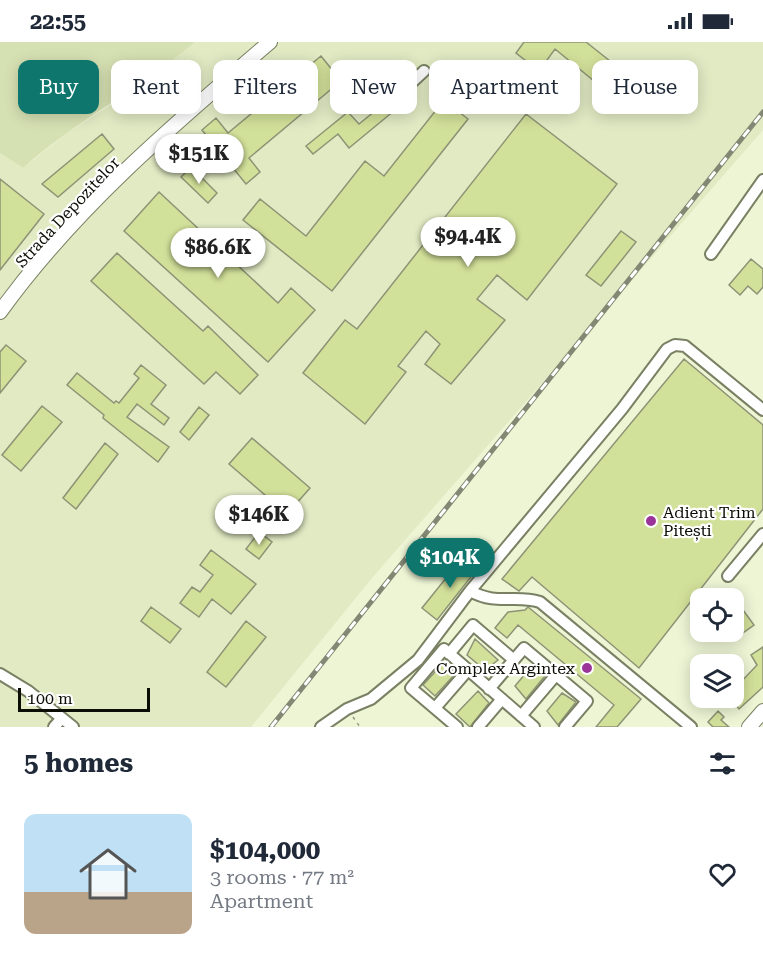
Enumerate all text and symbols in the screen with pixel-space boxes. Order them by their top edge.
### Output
text: 22:55 [30,9,86,34]
chip: Buy [18,60,99,114]
chip: Rent [111,60,201,114]
chip: Filters [213,60,318,114]
chip: New [330,60,417,114]
chip: Apartment [429,60,580,114]
chip: House [592,60,698,114]
pin: $151K [157,134,241,185]
text: $151K [169,141,229,165]
street label: Strada Depozitelor [11,153,124,271]
pin: $94.4K [419,217,517,268]
text: $94.4K [435,224,501,248]
pin: $86.6K [169,228,267,279]
text: $86.6K [185,235,251,259]
pin: $146K [217,495,301,546]
text: $146K [229,502,289,526]
place label: Adient Trim Pitești [663,503,756,541]
marker: Adient Trim Pitești [644,514,658,528]
pin: $104K [408,538,492,589]
text: $104K [420,545,480,569]
map controls [690,588,744,708]
button: locate [690,588,744,642]
button: layers [690,654,744,708]
place label: Complex Argintex [436,659,576,678]
marker: Complex Argintex [580,661,594,675]
scale bar [18,685,150,712]
text: 100 m [27,689,73,708]
icon: filters [706,747,739,780]
text: 5 homes [24,748,133,778]
text: $104,000 [210,835,320,865]
icon: home [72,838,144,910]
icon: heart [706,858,739,891]
text: 3 rooms · 77 m² [210,865,354,889]
text: Apartment [210,889,313,913]

